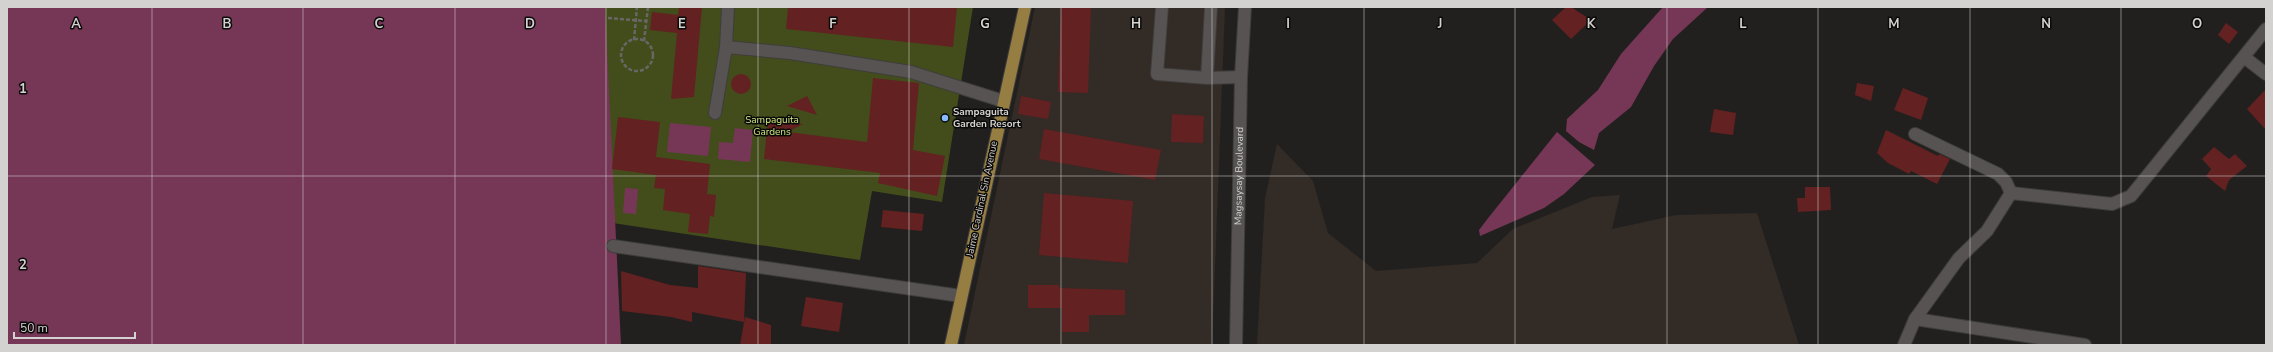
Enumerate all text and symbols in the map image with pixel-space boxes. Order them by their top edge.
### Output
text: A [71,15,81,33]
text: B [223,15,232,33]
text: C [375,15,384,33]
text: D [525,15,535,33]
text: E [678,15,686,33]
text: F [829,15,837,33]
text: G [980,15,990,33]
text: H [1131,15,1141,33]
text: I [1286,15,1290,33]
text: J [1437,15,1442,33]
text: K [1587,15,1596,33]
text: L [1739,15,1747,33]
text: M [1888,15,1900,33]
text: N [2041,15,2051,33]
text: O [2192,15,2202,33]
text: 1 [19,80,27,98]
place label: Sampaguita Garden Resort [953,105,1021,131]
park label: Sampaguita Gardens [745,113,799,139]
marker: Sampaguita Garden Resort [940,113,950,123]
street label: Magsaysay Boulevard [1231,126,1247,225]
street label: Jaime Cardinal Sin Avenue [963,140,1001,259]
text: 2 [19,256,27,274]
scale bar [14,314,135,340]
text: 50 m [20,320,48,336]

